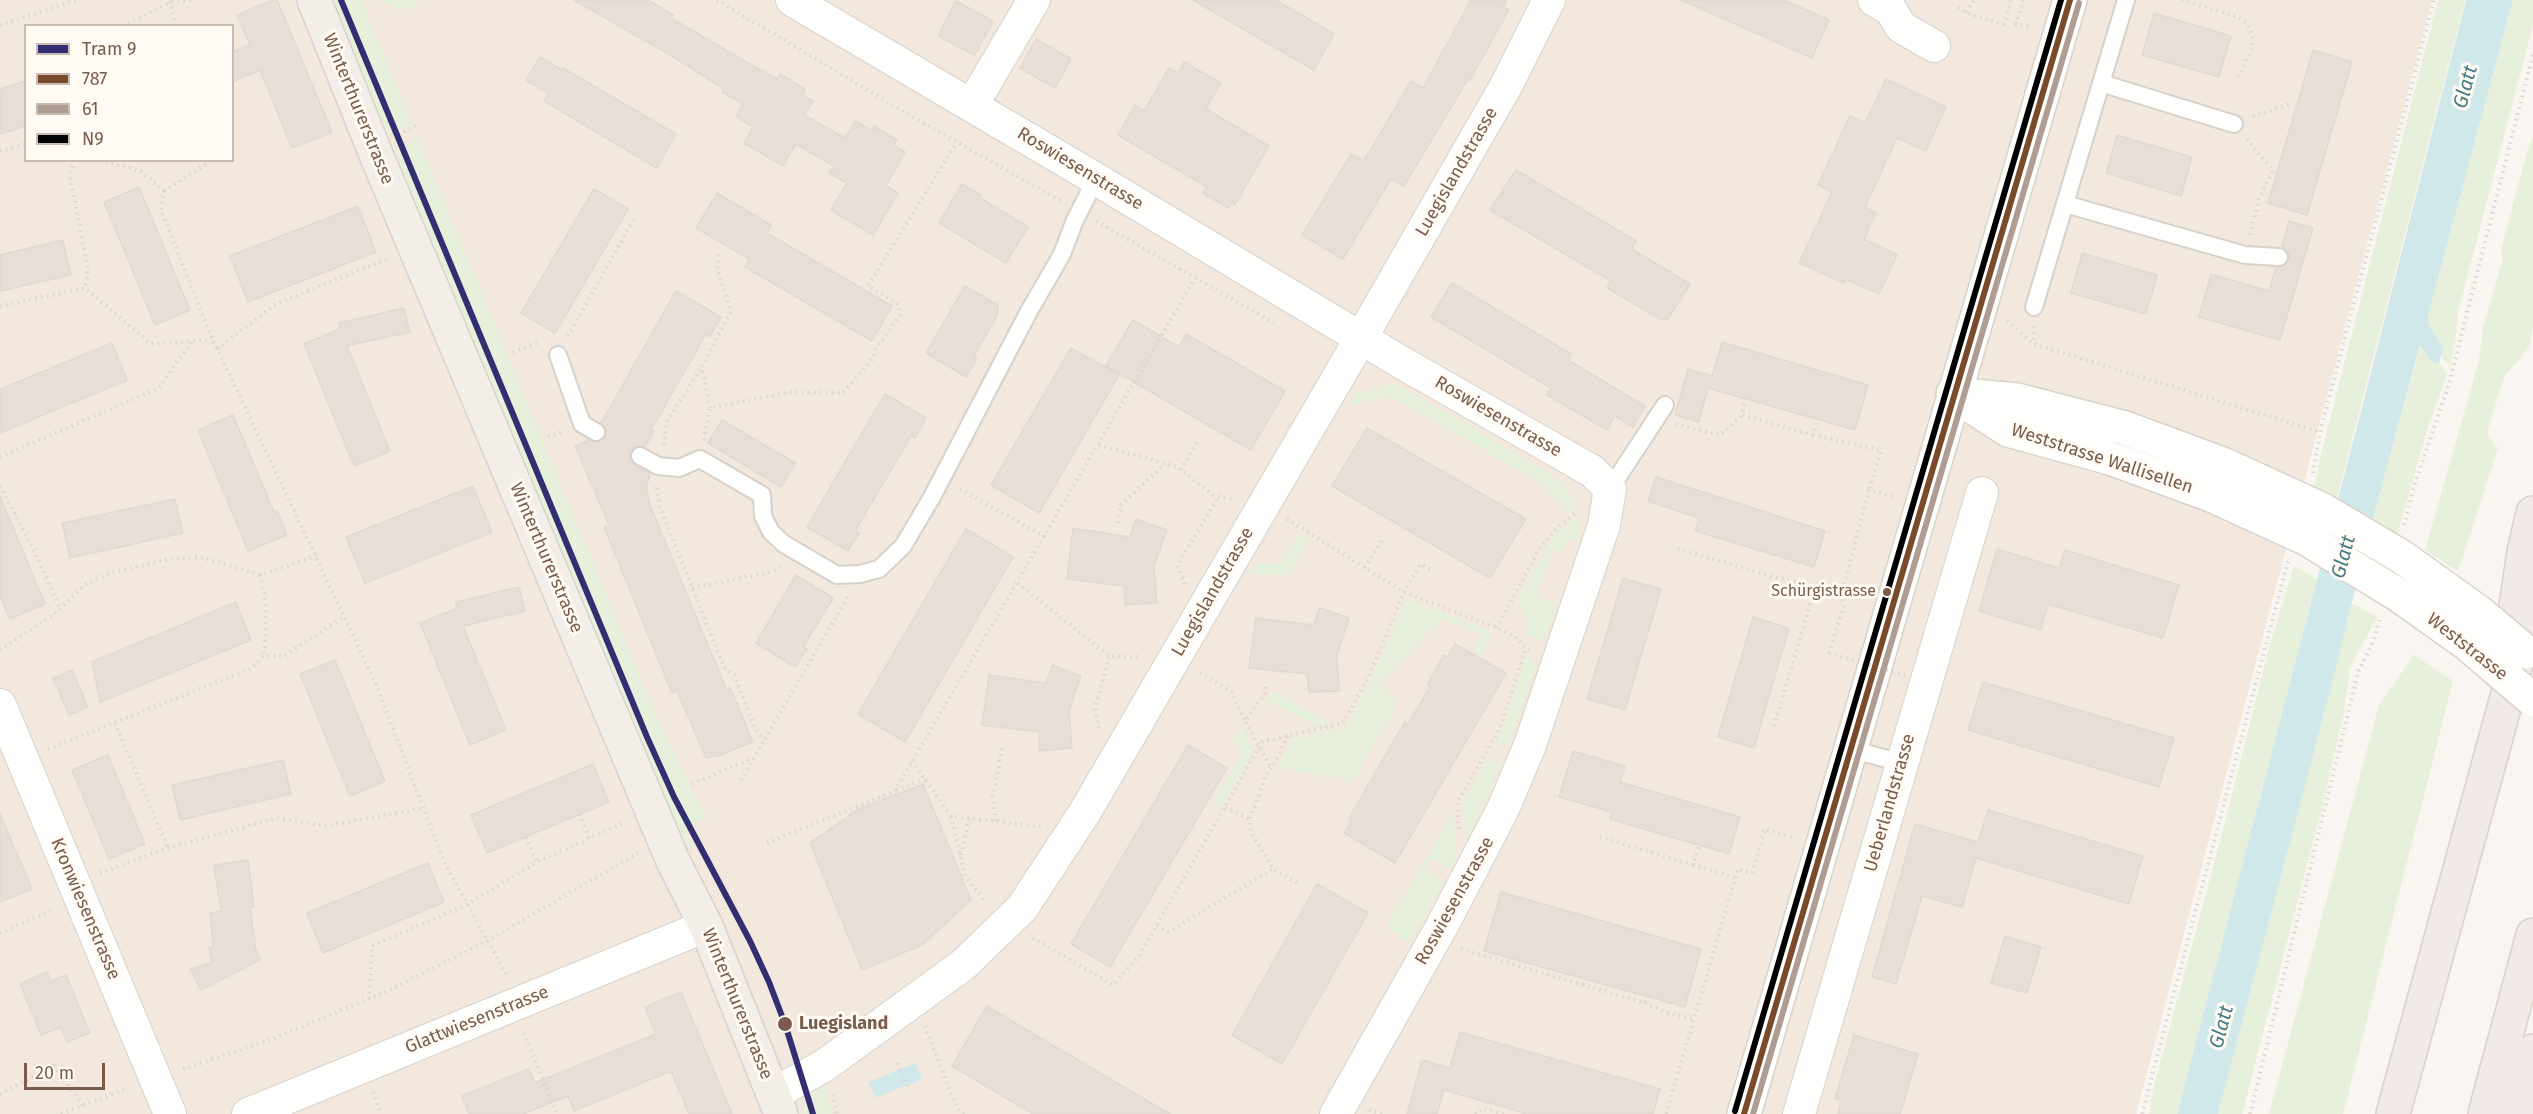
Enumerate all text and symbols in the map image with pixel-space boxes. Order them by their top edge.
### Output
legend [24,24,234,162]
street label: Winterthurerstrasse [318,30,398,188]
text: Tram 9 [82,38,137,60]
water label: Glatt [2449,63,2483,111]
text: 787 [82,68,107,90]
text: 61 [82,98,99,120]
street label: Luegislandstrasse [1411,104,1503,240]
street label: Roswiesenstrasse [1013,123,1147,215]
text: N9 [82,128,104,150]
street label: Roswiesenstrasse [1431,372,1565,462]
street label: Weststrasse Wallisellen [2008,419,2196,499]
street label: Winterthurerstrasse [505,480,587,636]
street label: Luegislandstrasse [1167,524,1259,660]
water label: Glatt [2327,533,2361,581]
place label: Schürgistrasse [1771,582,1876,602]
marker: Schürgistrasse [1881,586,1893,598]
street label: Weststrasse [2422,609,2512,685]
street label: Ueberlandstrasse [1860,731,1920,875]
street label: Roswiesenstrasse [1411,833,1499,969]
street label: Kronwiesenstrasse [45,835,125,983]
street label: Winterthurerstrasse [697,925,777,1083]
street label: Glattwiesenstrasse [402,981,552,1059]
water label: Glatt [2205,1003,2239,1051]
place label: Luegisland [799,1013,888,1035]
marker: Luegisland [776,1015,794,1033]
scale bar [27,1051,108,1089]
text: 20 m [35,1062,74,1084]

